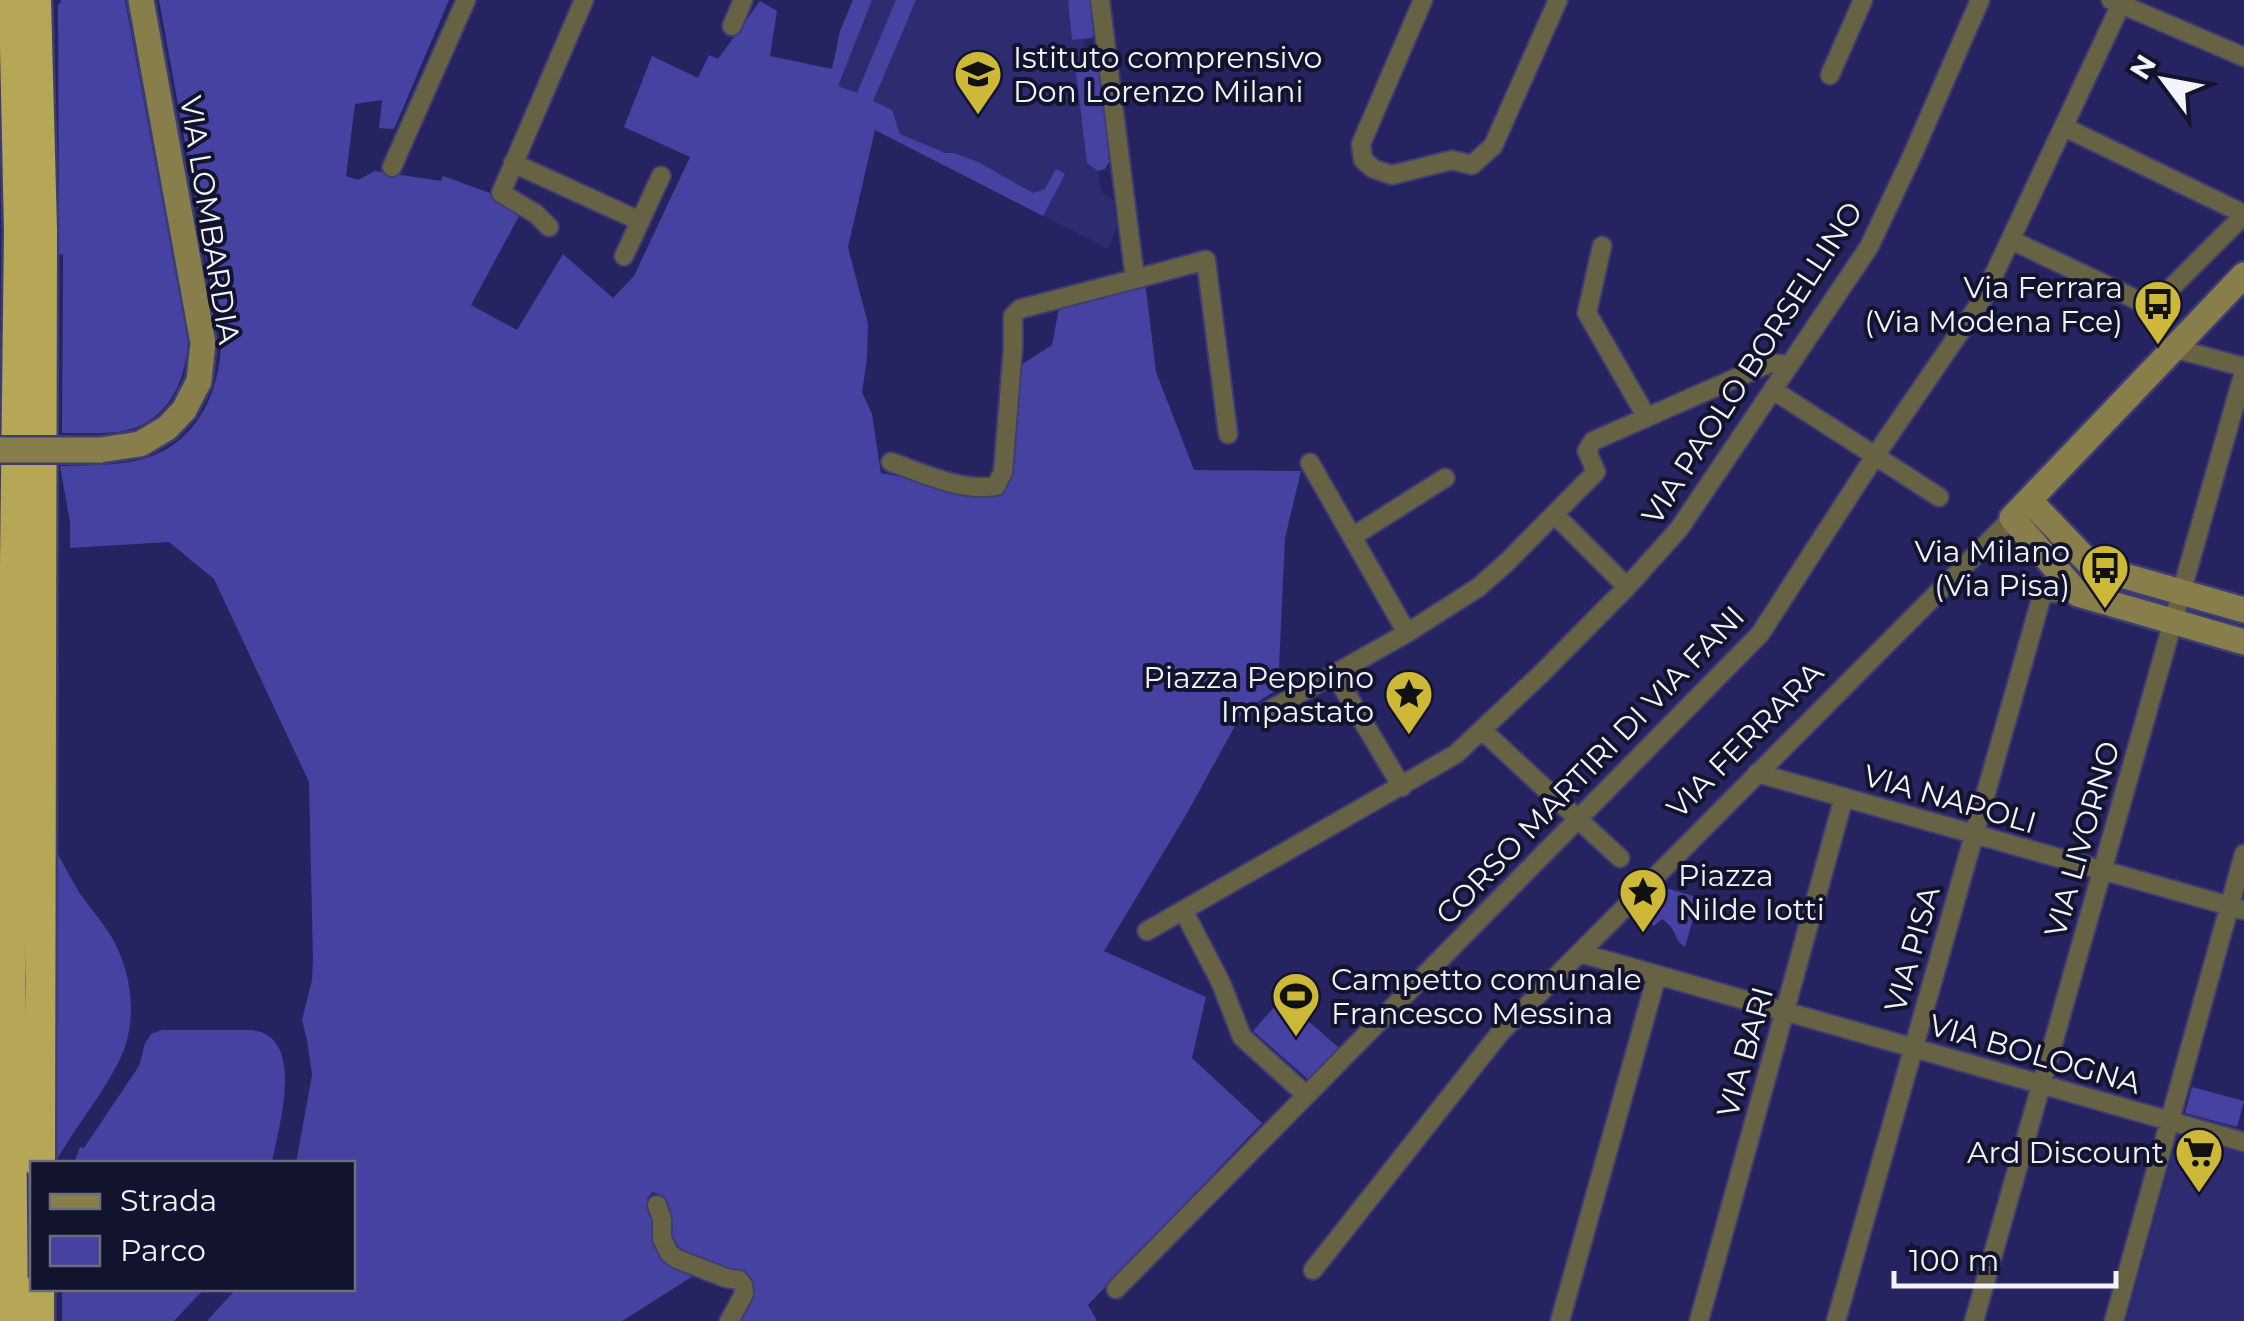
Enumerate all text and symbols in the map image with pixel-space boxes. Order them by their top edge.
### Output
north arrow [2114,30,2214,130]
place label: Istituto comprensivo Don Lorenzo Milani [1013,39,1322,110]
school or university icon: Istituto comprensivo Don Lorenzo Milani [952,48,1004,116]
text: N [2122,48,2163,85]
street label: VIA LOMBARDIA [172,93,248,347]
street label: VIA PAOLO BORSELLINO [1634,195,1870,531]
place label: Via Ferrara (Via Modena Fce) [1864,269,2123,340]
bus stop icon: Via Ferrara (Via Modena Fce) [2132,278,2184,346]
place label: Via Milano (Via Pisa) [1914,533,2070,604]
bus stop icon: Via Milano (Via Pisa) [2079,542,2131,610]
street label: CORSO MARTIRI DI VIA FANI [1428,598,1752,932]
street label: VIA FERRARA [1659,654,1831,826]
place label: Piazza Peppino Impastato [1143,659,1374,730]
place icon: Piazza Peppino Impastato [1383,668,1435,736]
street label: VIA LIVORNO [2036,737,2128,941]
street label: VIA NAPOLI [1859,757,2041,841]
place label: Piazza Nilde Iotti [1678,857,1825,928]
place icon: Piazza Nilde Iotti [1617,866,1669,934]
street label: VIA PISA [1876,881,1948,1016]
place label: Campetto comunale Francesco Messina [1331,961,1642,1032]
sports icon: Campetto comunale Francesco Messina [1270,970,1322,1038]
street label: VIA BARI [1709,983,1781,1121]
street label: VIA BOLOGNA [1925,1006,2145,1102]
supermarket icon: Ard Discount [2173,1126,2225,1194]
place label: Ard Discount [1967,1134,2164,1171]
legend [30,1161,355,1291]
text: Strada [120,1182,217,1219]
scale bar [1894,1226,2116,1288]
text: Parco [120,1232,206,1269]
text: 100 m [1909,1242,1999,1279]

